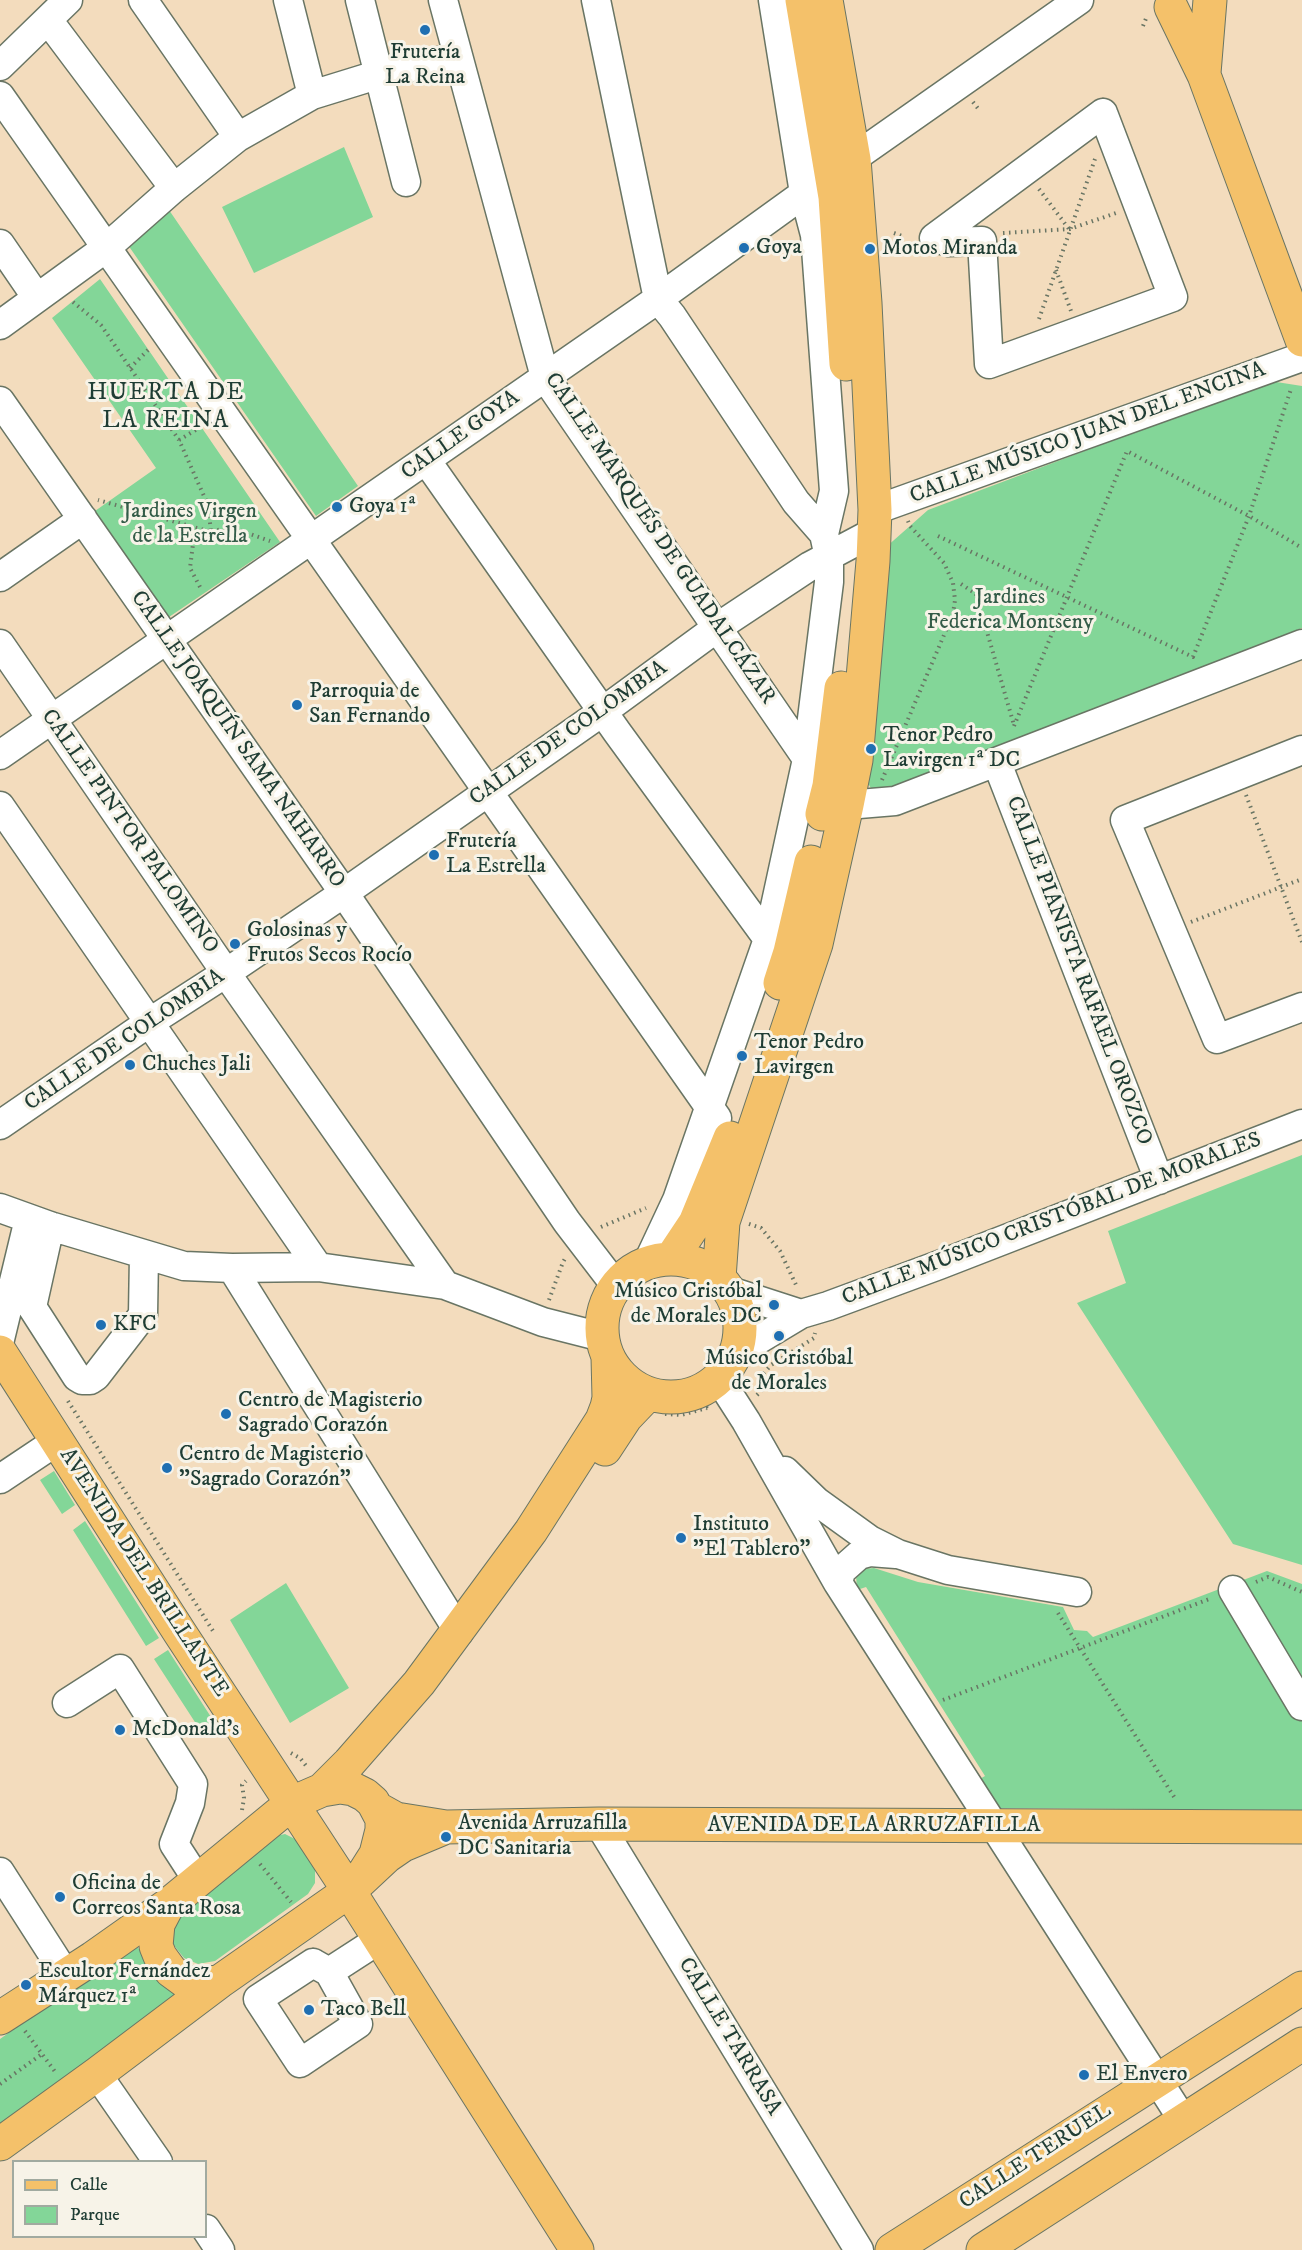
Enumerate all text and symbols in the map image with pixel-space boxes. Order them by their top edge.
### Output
marker: Frutería La Reina [418,23,432,37]
place label: Frutería La Reina [385,40,465,92]
place label: Goya [756,235,802,261]
place label: Motos Miranda [882,236,1017,262]
marker: Goya [737,241,751,255]
marker: Motos Miranda [863,242,877,256]
street label: CALLE MÚSICO JUAN DEL ENCINA [907,357,1269,511]
street label: CALLE MARQUÉS DE GUADALCÁZAR [538,368,780,710]
district label: HUERTA DE LA REINA [87,380,245,436]
street label: CALLE GOYA [397,385,525,487]
place label: Goya 1ª [349,494,416,520]
park label: Jardines Virgen de la Estrella [123,499,257,550]
marker: Goya 1ª [330,500,344,514]
park label: Jardines Federica Montseny [927,585,1093,636]
street label: CALLE JOAQUÍN SAMA NAHARRO [124,586,350,894]
street label: CALLE DE COLOMBIA [465,656,673,812]
place label: Parroquia de San Fernando [309,679,430,730]
marker: Parroquia de San Fernando [290,698,304,712]
street label: CALLE PINTOR PALOMINO [34,705,224,959]
place label: Tenor Pedro Lavirgen 1ª DC [883,723,1020,774]
marker: Tenor Pedro Lavirgen 1ª DC [864,742,878,756]
street label: CALLE PIANISTA RAFAEL OROZCO [999,793,1157,1149]
place label: Frutería La Estrella [446,829,546,880]
marker: Frutería La Estrella [427,848,441,862]
place label: Golosinas y Frutos Secos Rocío [247,918,412,969]
marker: Golosinas y Frutos Secos Rocío [228,937,242,951]
street label: CALLE DE COLOMBIA [20,964,230,1118]
place label: Tenor Pedro Lavirgen [754,1030,864,1082]
marker: Tenor Pedro Lavirgen [735,1049,749,1063]
place label: Chuches Jali [142,1052,251,1078]
marker: Chuches Jali [123,1058,137,1072]
street label: CALLE MÚSICO CRISTÓBAL DE MORALES [839,1128,1265,1312]
place label: Músico Cristóbal de Morales DC [614,1279,762,1330]
marker: Músico Cristóbal de Morales DC [767,1298,781,1312]
place label: KFC [113,1312,157,1338]
marker: KFC [94,1318,108,1332]
marker: Músico Cristóbal de Morales [772,1329,786,1343]
place label: Músico Cristóbal de Morales [705,1346,853,1398]
place label: Centro de Magisterio Sagrado Corazón [238,1388,422,1440]
marker: Centro de Magisterio Sagrado Corazón [219,1407,233,1421]
place label: Centro de Magisterio "Sagrado Corazón" [179,1442,363,1494]
street label: AVENIDA DEL BRILLANTE [53,1444,233,1702]
marker: Centro de Magisterio "Sagrado Corazón" [160,1461,174,1475]
place label: Instituto "El Tablero" [693,1512,811,1564]
marker: Instituto "El Tablero" [674,1531,688,1545]
place label: McDonald's [132,1717,239,1743]
marker: McDonald's [113,1723,127,1737]
place label: Avenida Arruzafilla DC Sanitaria [458,1811,627,1862]
street label: AVENIDA DE LA ARRUZAFILLA [708,1813,1040,1839]
marker: Avenida Arruzafilla DC Sanitaria [439,1830,453,1844]
place label: Oficina de Correos Santa Rosa [72,1871,241,1922]
marker: Oficina de Correos Santa Rosa [53,1890,67,1904]
street label: CALLE TARRASA [671,1953,787,2121]
place label: Escultor Fernández Márquez 1ª [38,1959,210,2011]
marker: Escultor Fernández Márquez 1ª [19,1978,33,1992]
place label: Taco Bell [321,1997,406,2023]
marker: Taco Bell [302,2003,316,2017]
place label: El Envero [1096,2062,1187,2088]
marker: El Envero [1077,2068,1091,2082]
street label: CALLE TERUEL [955,2098,1117,2216]
legend [12,2160,207,2238]
text: Calle [70,2174,108,2196]
text: Parque [70,2204,120,2226]

